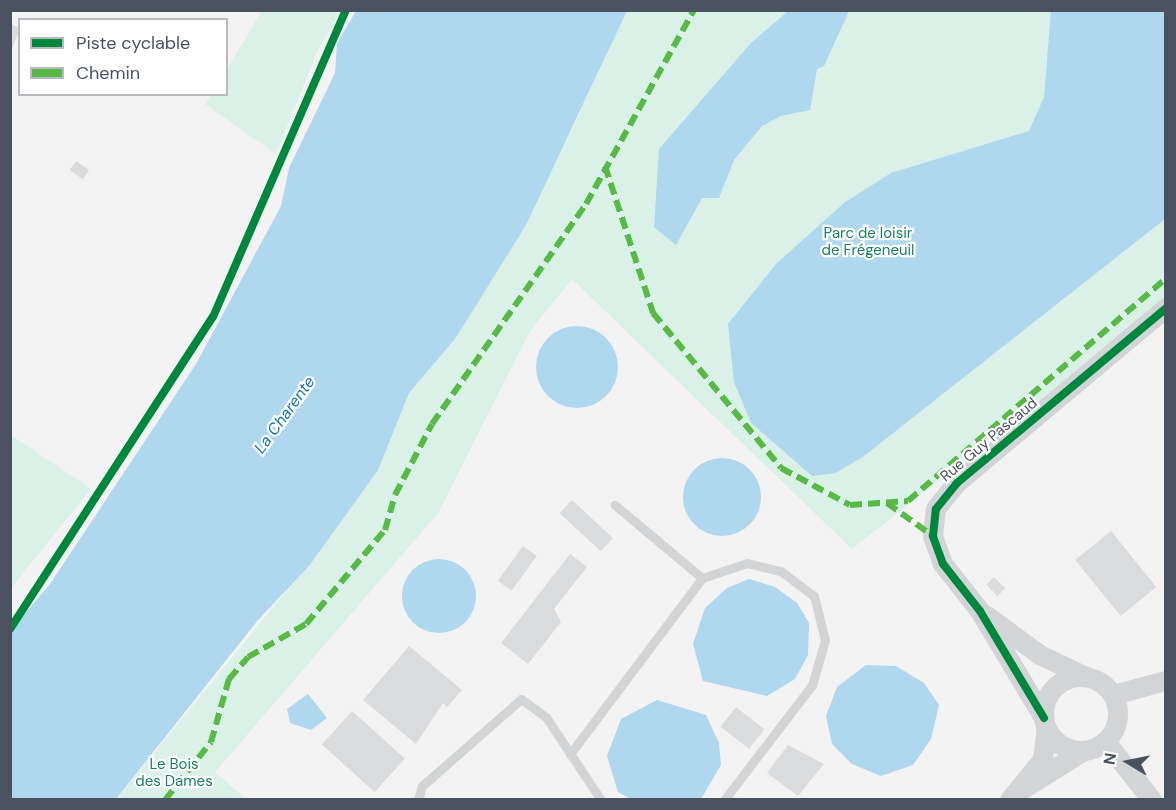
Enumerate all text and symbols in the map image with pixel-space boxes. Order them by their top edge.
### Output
legend [18,18,228,96]
text: Piste cyclable [76,31,190,55]
text: Chemin [76,61,140,85]
park label: Parc de loisir de Frégeneuil [822,224,914,259]
water label: La Charente [251,373,319,457]
street label: Rue Guy Pascaud [937,394,1041,486]
north arrow [1098,732,1158,792]
text: N [1098,751,1121,766]
park label: Le Bois des Dames [135,755,213,790]

